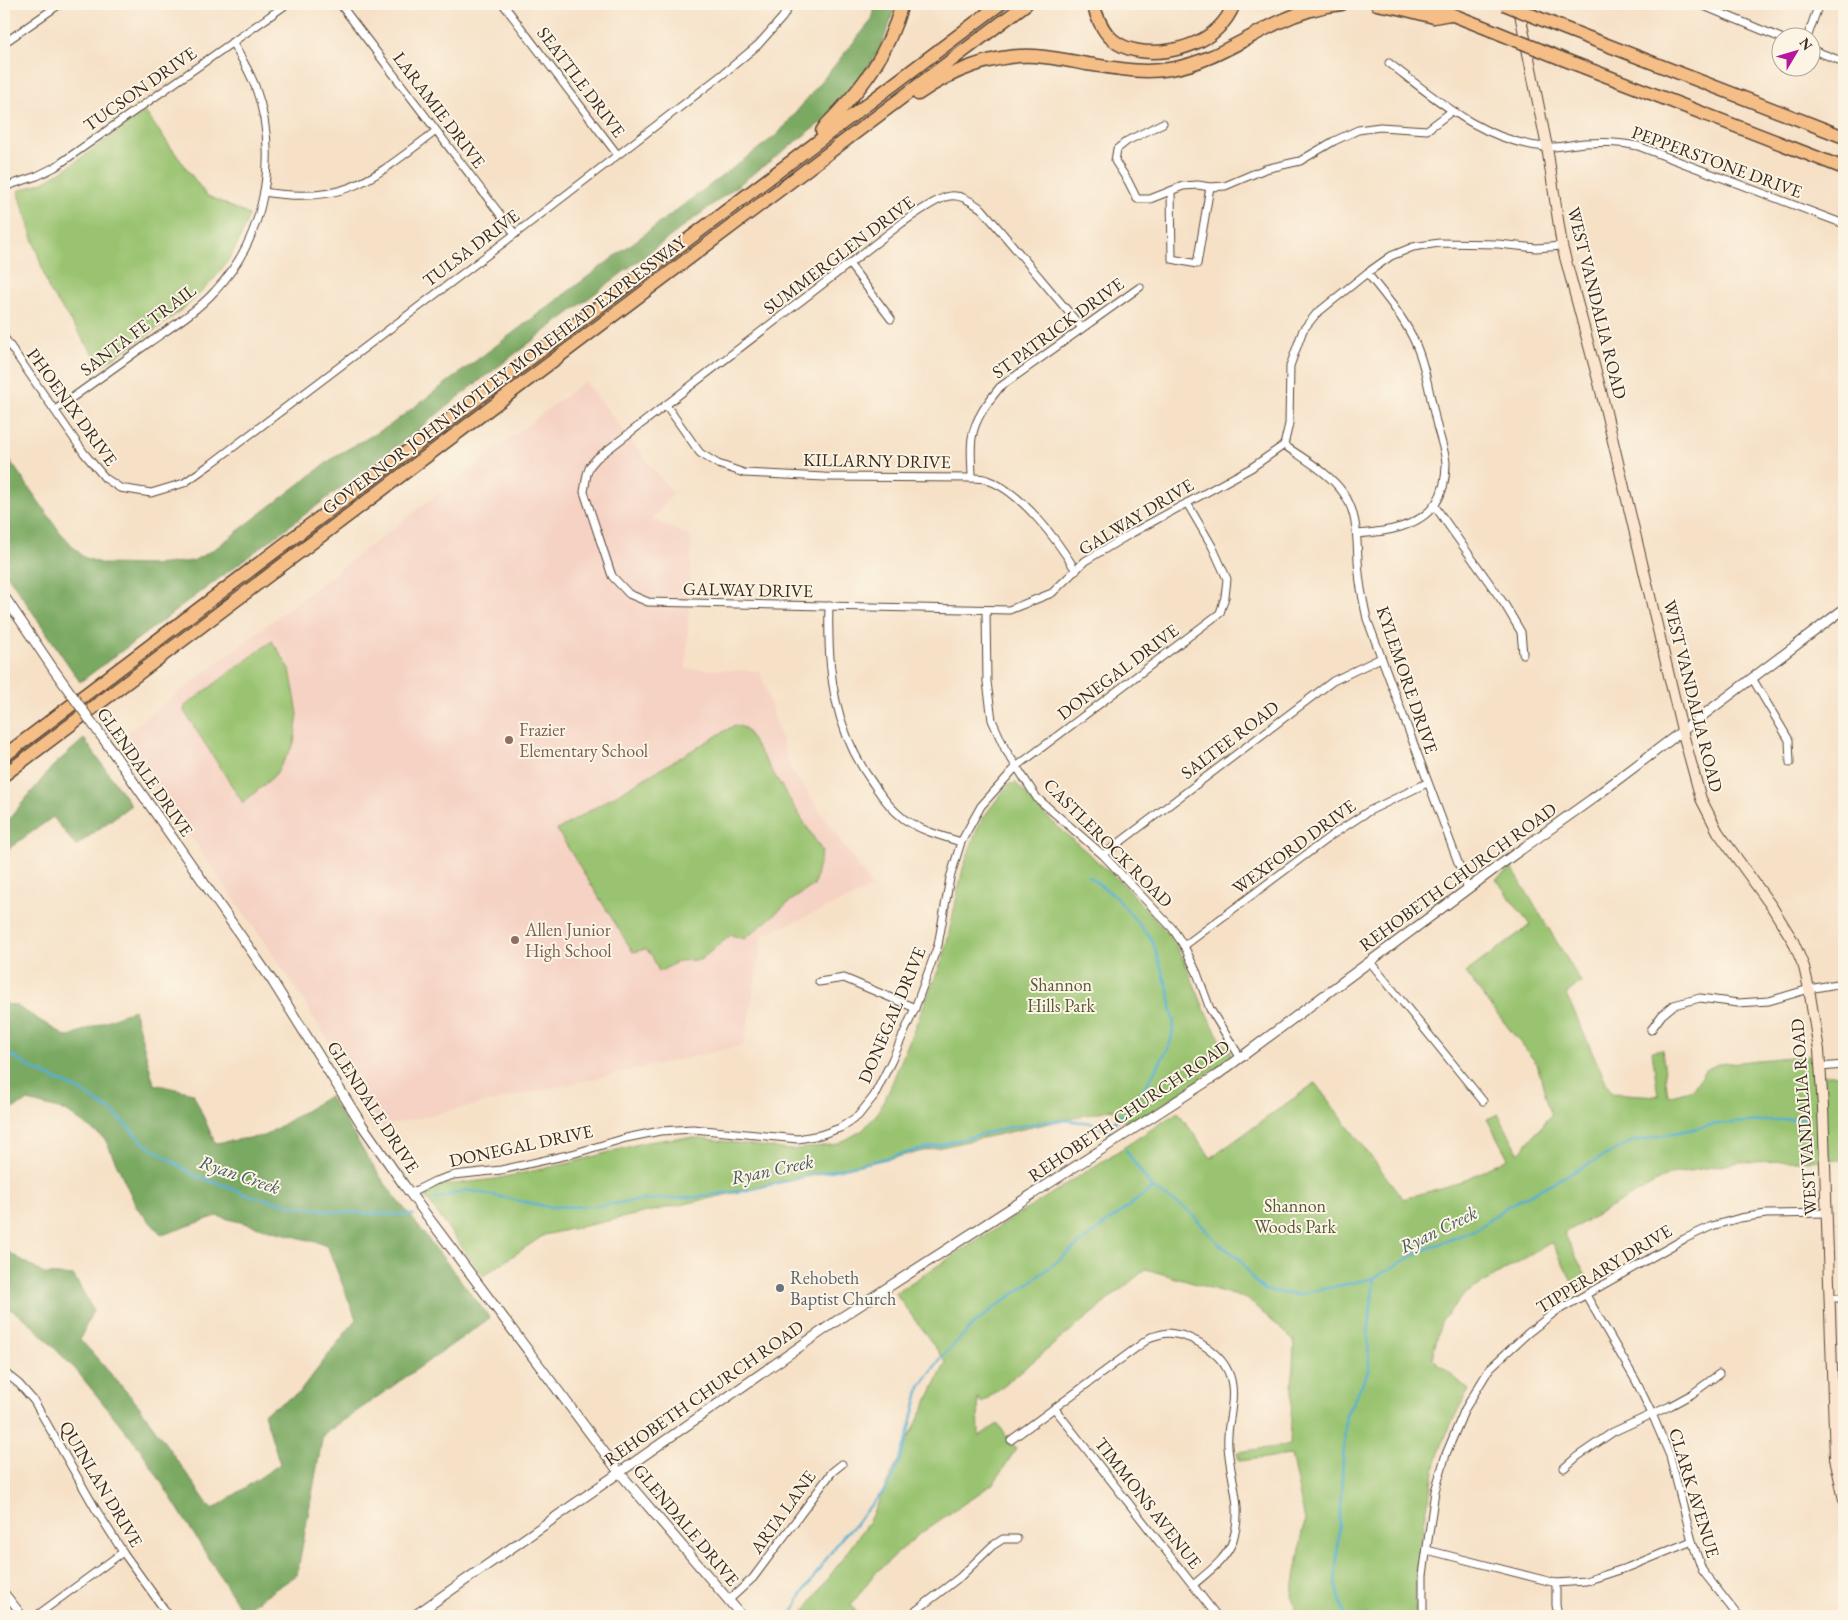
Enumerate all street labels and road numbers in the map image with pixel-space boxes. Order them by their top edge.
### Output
street label: SEATTLE DRIVE [532,22,630,142]
street label: TUCSON DRIVE [79,41,201,136]
street label: LARAMIE DRIVE [388,47,491,172]
street label: PEPPERSTONE DRIVE [1629,120,1805,203]
street label: SUMMERGLEN DRIVE [759,190,919,319]
street label: TULSA DRIVE [418,204,524,291]
street label: WEST VANDALIA ROAD [1562,204,1633,401]
street label: GOVERNOR JOHN MOTLEY MOREHEAD EXPRESSWAY [317,229,692,519]
street label: ST PATRICK DRIVE [987,272,1128,383]
street label: SANTA FE TRAIL [75,278,201,381]
street label: PHOENIX DRIVE [22,343,123,470]
street label: KILLARNY DRIVE [803,448,951,473]
street label: GALWAY DRIVE [1074,473,1197,560]
street label: GALWAY DRIVE [683,577,813,602]
street label: WEST VANDALIA ROAD [1658,597,1729,794]
street label: KYLEMORE DRIVE [1371,603,1444,757]
street label: DONEGAL DRIVE [1052,618,1183,725]
street label: SALTEE ROAD [1176,695,1283,784]
street label: GLENDALE DRIVE [92,703,199,841]
street label: CASTLEROCK ROAD [1039,773,1178,912]
street label: WEXFORD DRIVE [1227,794,1360,899]
street label: REHOBETH CHURCH ROAD [1354,797,1561,956]
street label: DONEGAL DRIVE [852,943,931,1087]
street label: WEST VANDALIA ROAD [1785,1018,1822,1216]
street label: REHOBETH CHURCH ROAD [1023,1034,1234,1187]
street label: GLENDALE DRIVE [322,1036,425,1177]
street label: DONEGAL DRIVE [447,1119,595,1172]
street label: TIPPERARY DRIVE [1532,1219,1676,1318]
street label: REHOBETH CHURCH ROAD [599,1315,808,1470]
street label: QUINLAN DRIVE [55,1417,148,1551]
street label: CLARK AVENUE [1664,1425,1725,1560]
street label: TIMMONS AVENUE [1090,1432,1207,1573]
street label: GLENDALE DRIVE [629,1459,744,1591]
street label: ARTA LANE [744,1466,821,1559]

